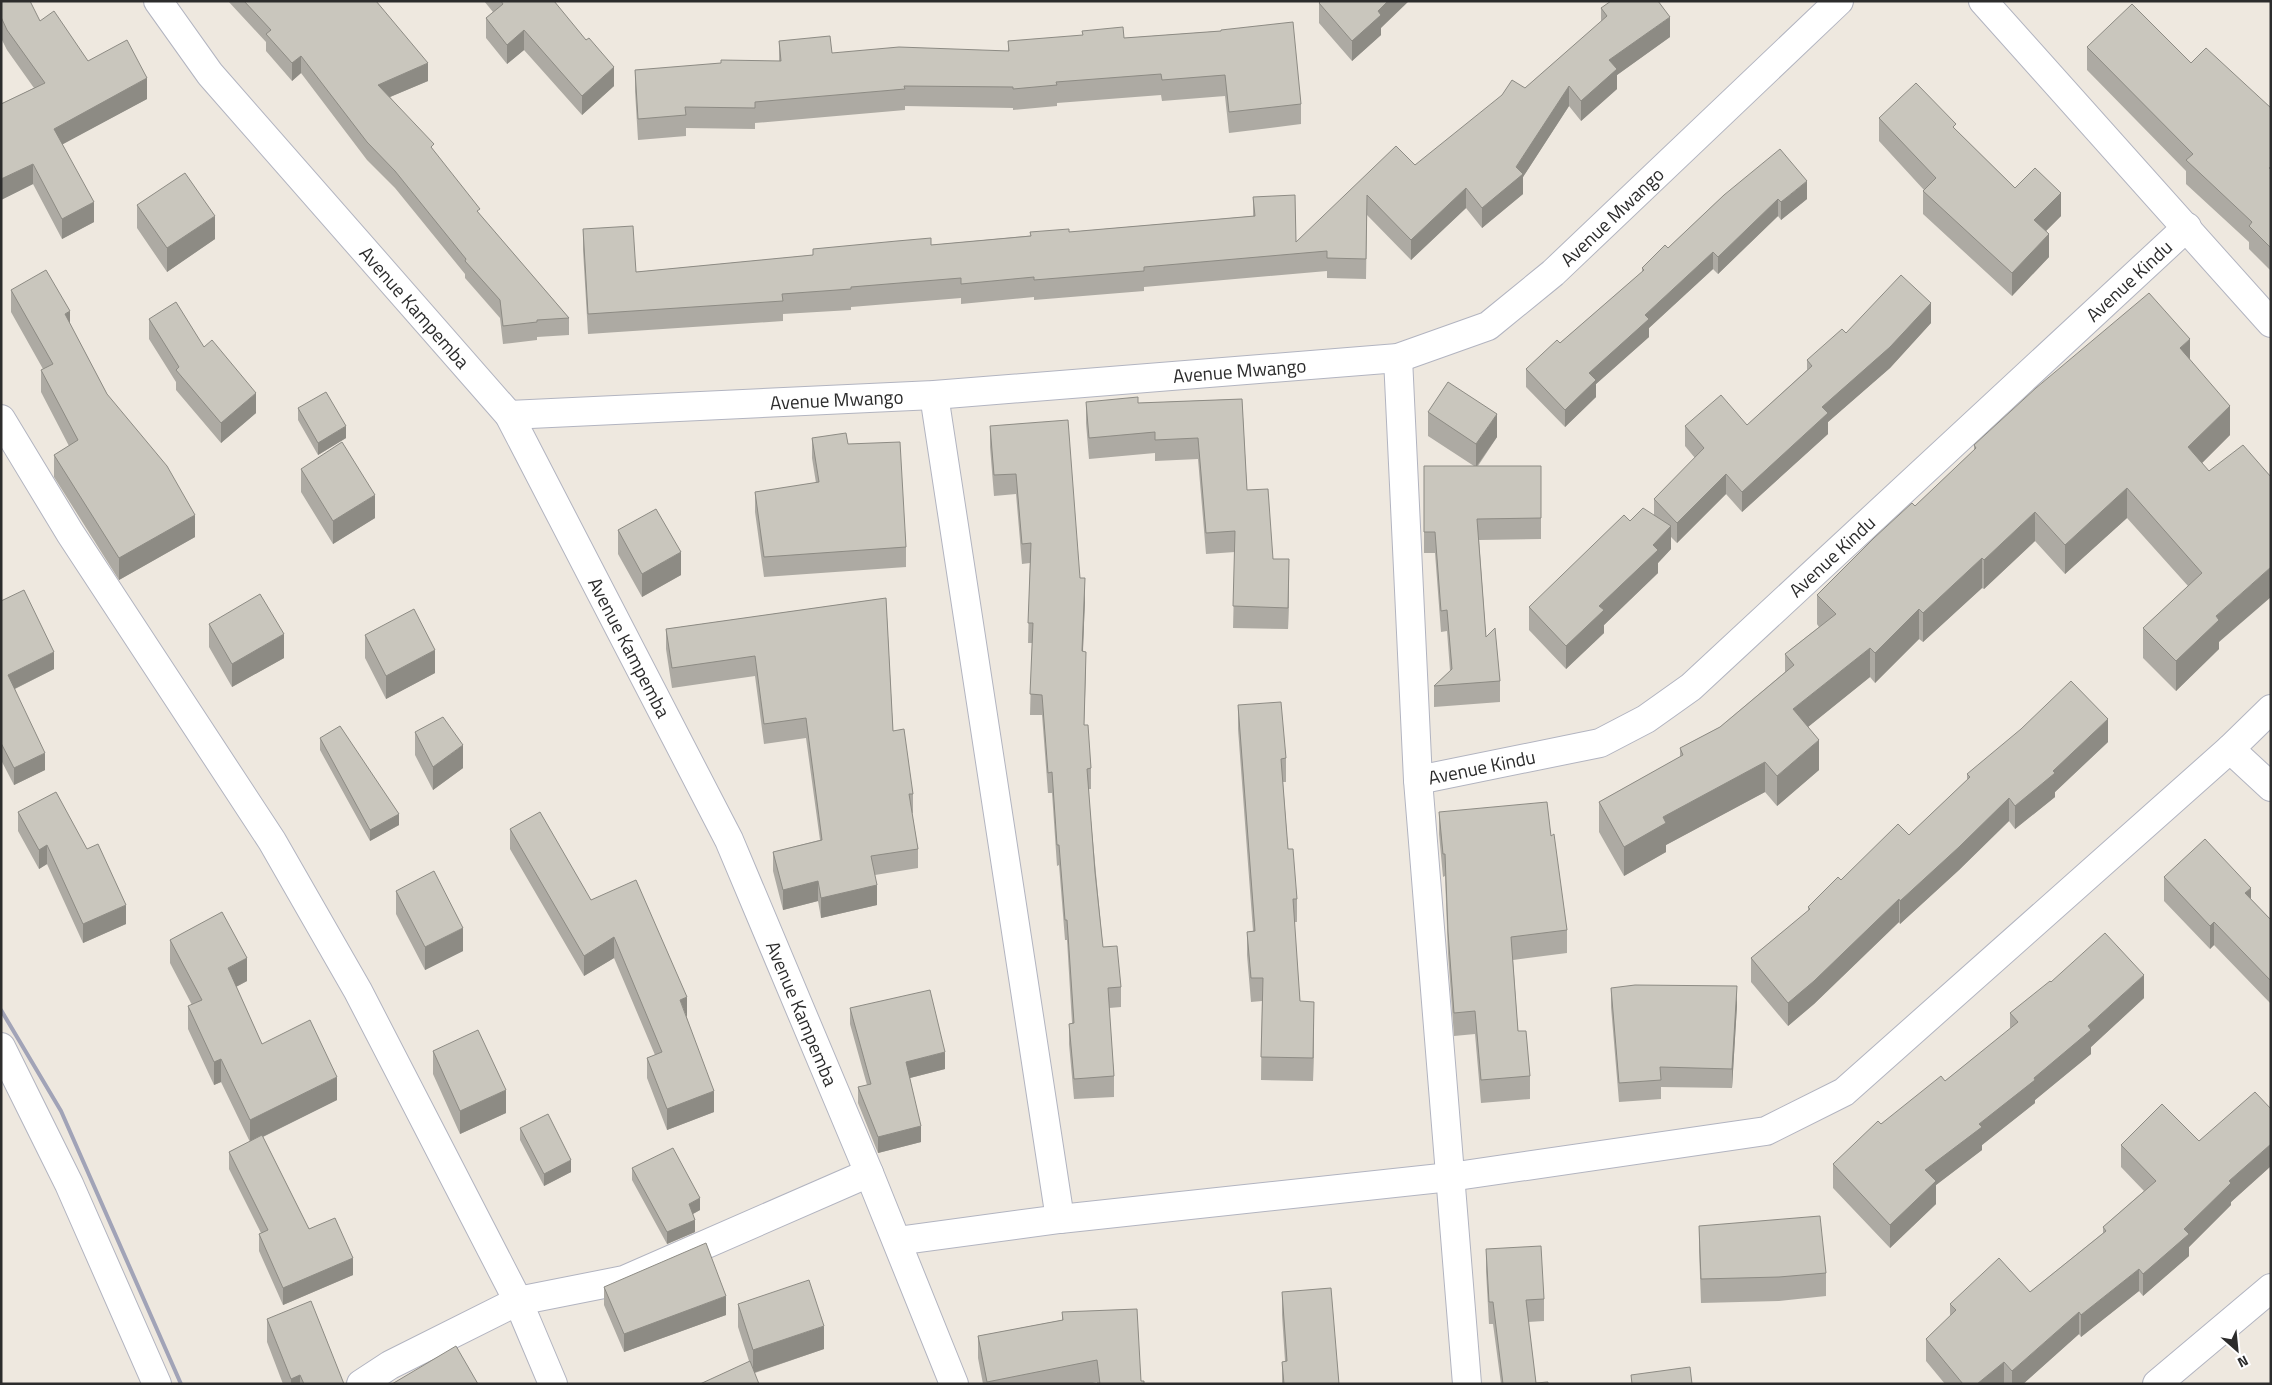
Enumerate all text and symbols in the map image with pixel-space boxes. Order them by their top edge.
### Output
street label: Avenue Mwango [1553,160,1670,273]
street label: Avenue Kindu [2079,233,2178,328]
street label: Avenue Kampemba [353,239,477,375]
street label: Avenue Mwango [1172,350,1307,390]
street label: Avenue Mwango [769,381,904,417]
street label: Avenue Kindu [1782,508,1881,604]
street label: Avenue Kampemba [581,572,679,723]
street label: Avenue Kindu [1425,741,1538,792]
street label: Avenue Kampemba [759,936,846,1091]
north arrow [2212,1325,2262,1375]
text: N [2234,1350,2252,1374]

